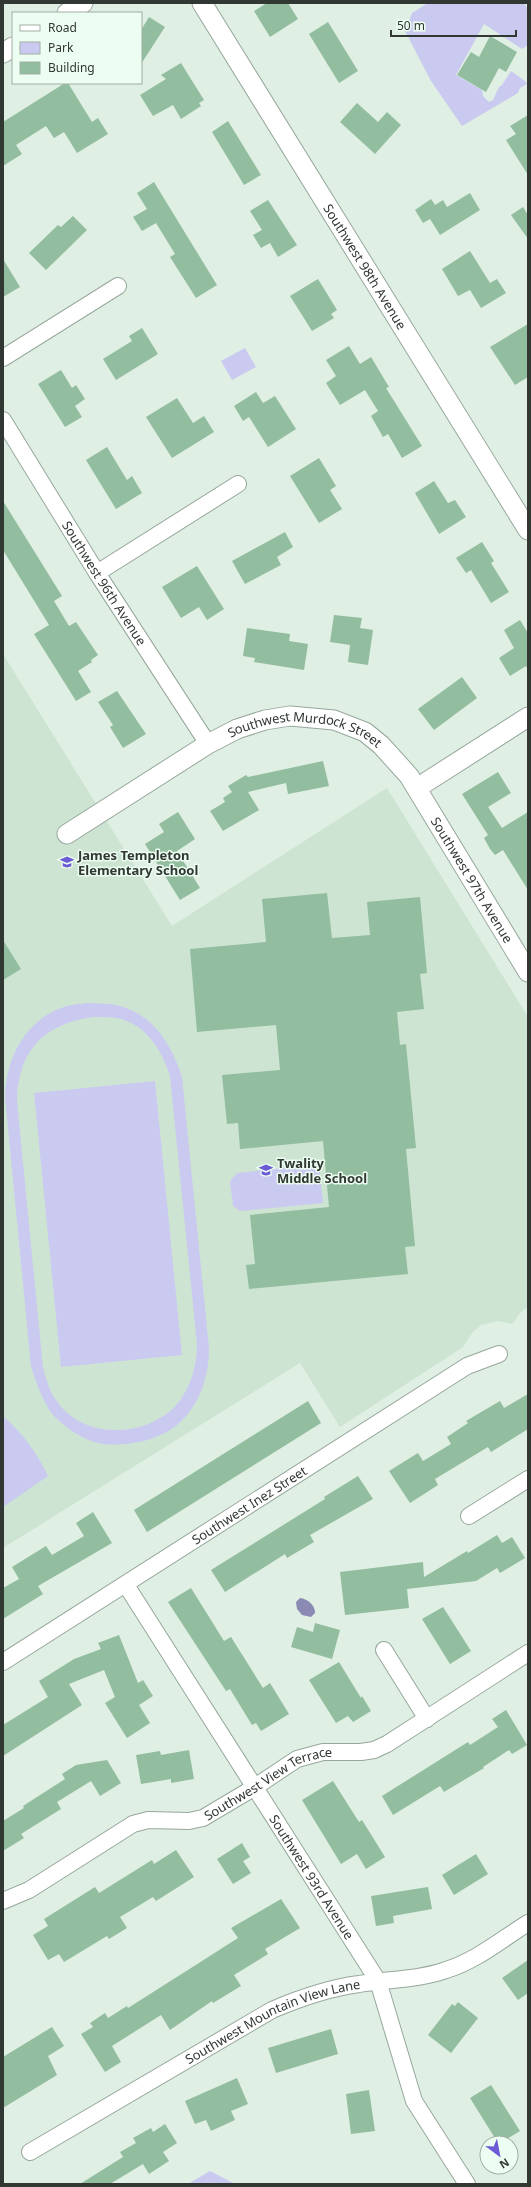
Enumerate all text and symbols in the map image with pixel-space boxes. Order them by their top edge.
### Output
legend [12,12,142,84]
scale bar [391,12,516,38]
text: 50 m [397,17,425,34]
text: Road [48,19,77,36]
text: Park [48,39,74,56]
text: Building [48,59,95,76]
street label: Southwest 98th Avenue [319,200,411,333]
street label: Southwest 96th Avenue [58,517,151,649]
street label: Southwest Murdock Street [224,707,386,752]
street label: Southwest 97th Avenue [427,813,517,946]
place label: James Templeton Elementary School [77,846,198,879]
school or university icon: James Templeton Elementary School [59,854,75,870]
place label: Twality Middle School [277,1154,367,1187]
school or university icon: Twality Middle School [258,1162,274,1178]
street label: Southwest Inez Street [188,1461,310,1548]
street label: Southwest View Terrace [200,1743,332,1824]
street label: Southwest 93rd Avenue [265,1811,358,1943]
street label: Southwest Mountain View Lane [182,1975,361,2068]
north arrow [479,2135,519,2175]
text: N [497,2155,512,2173]

